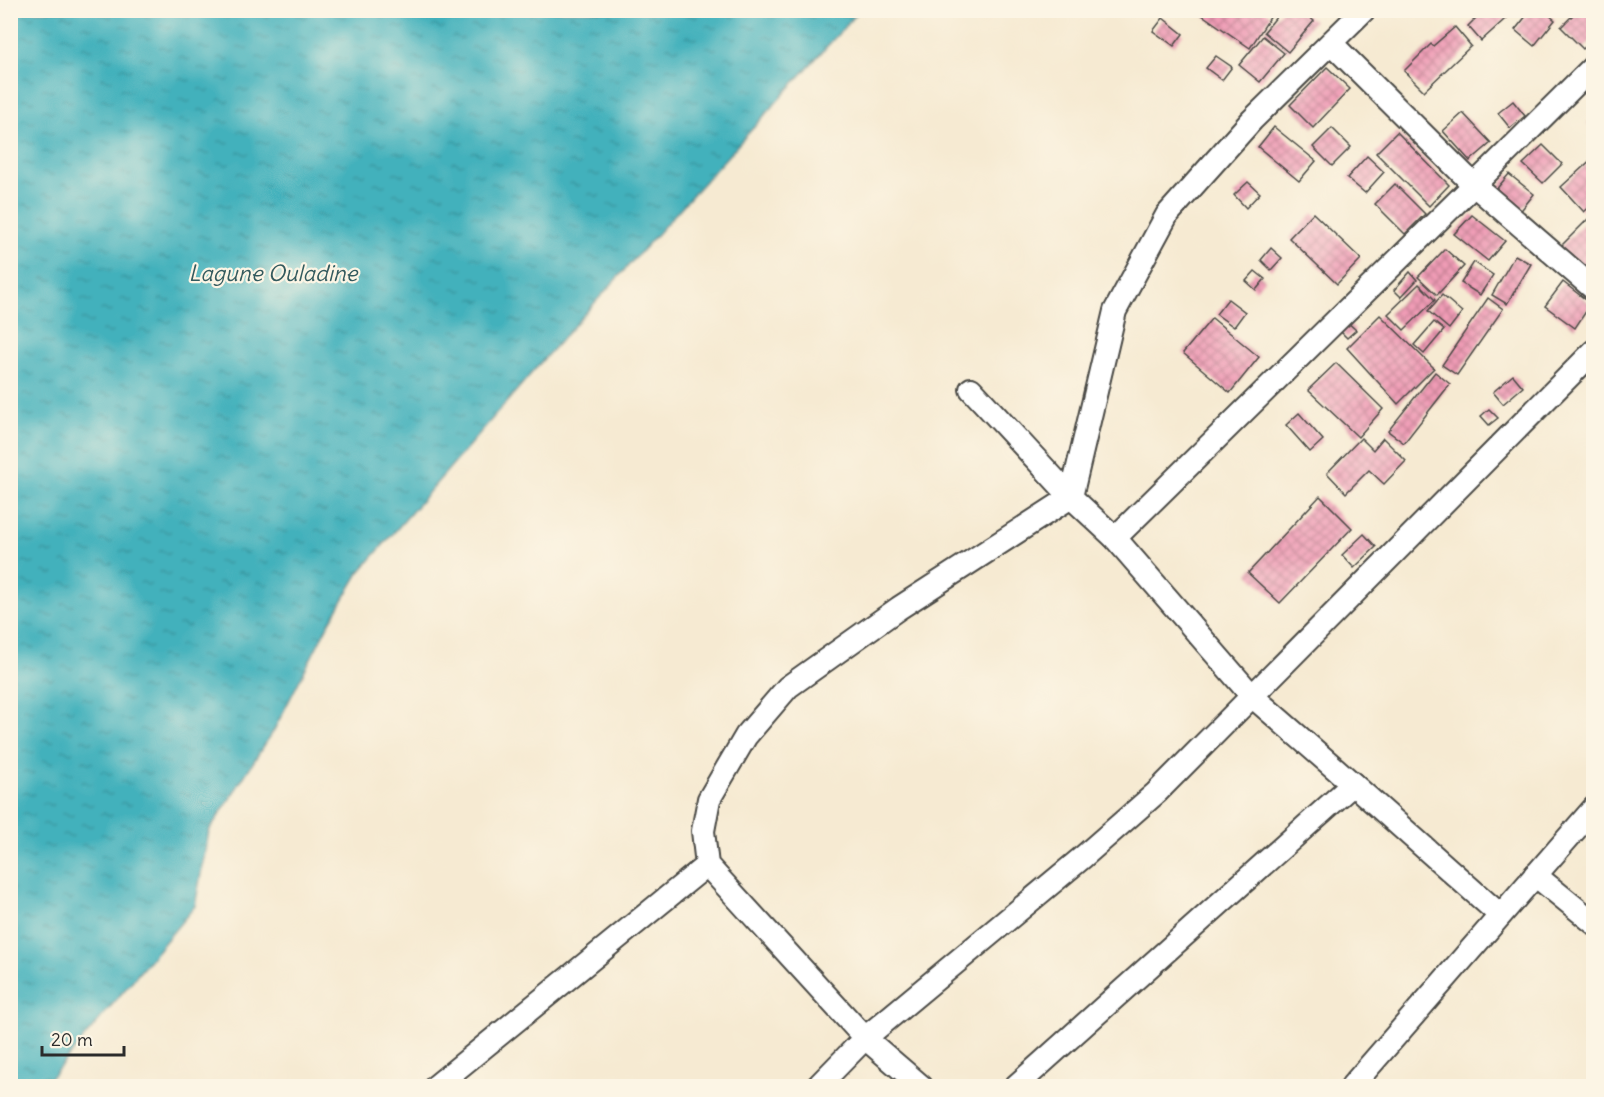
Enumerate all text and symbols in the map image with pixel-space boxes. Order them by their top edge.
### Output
water label: Lagune Ouladine [189,259,360,287]
scale bar [42,1019,124,1057]
text: 20 m [51,1028,93,1051]

